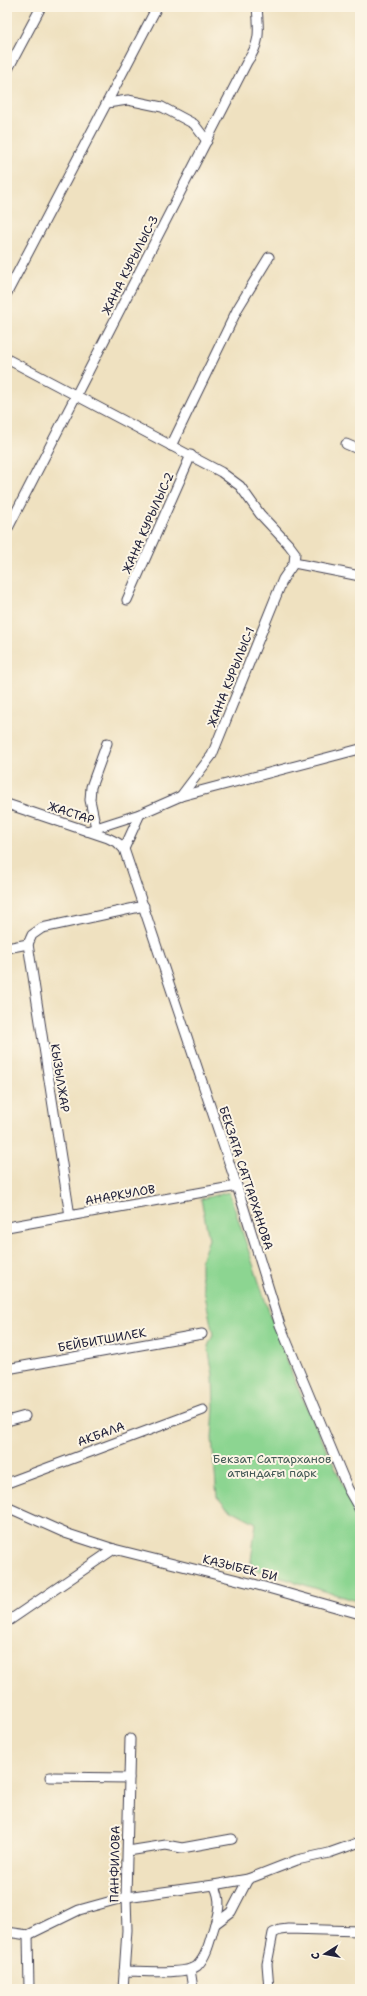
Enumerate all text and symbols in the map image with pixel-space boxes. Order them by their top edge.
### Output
street label: ЖАНА КУРЫЛЫС-3 [98,213,162,317]
street label: ЖАНА КУРЫЛЫС-2 [118,470,178,576]
street label: ЖАНА КУРЫЛЫС-1 [204,625,258,729]
street label: ЖАСТАР [46,798,96,828]
street label: КЫЗЫЛЖАР [47,1043,73,1113]
street label: БЕКЗАТА САТТАРХАНОВА [215,1104,277,1252]
street label: АНАРКУЛОВ [84,1181,156,1209]
street label: БЕЙБИТШИЛЕК [56,1324,148,1356]
street label: АКБАЛА [75,1418,127,1450]
park label: Бекзат Саттарханов атындағы парк [213,1451,331,1481]
street label: КАЗЫБЕК БИ [201,1551,279,1585]
street label: ПАНФИЛОВА [106,1825,124,1903]
north arrow [305,1934,345,1974]
text: С [308,1951,324,1961]

